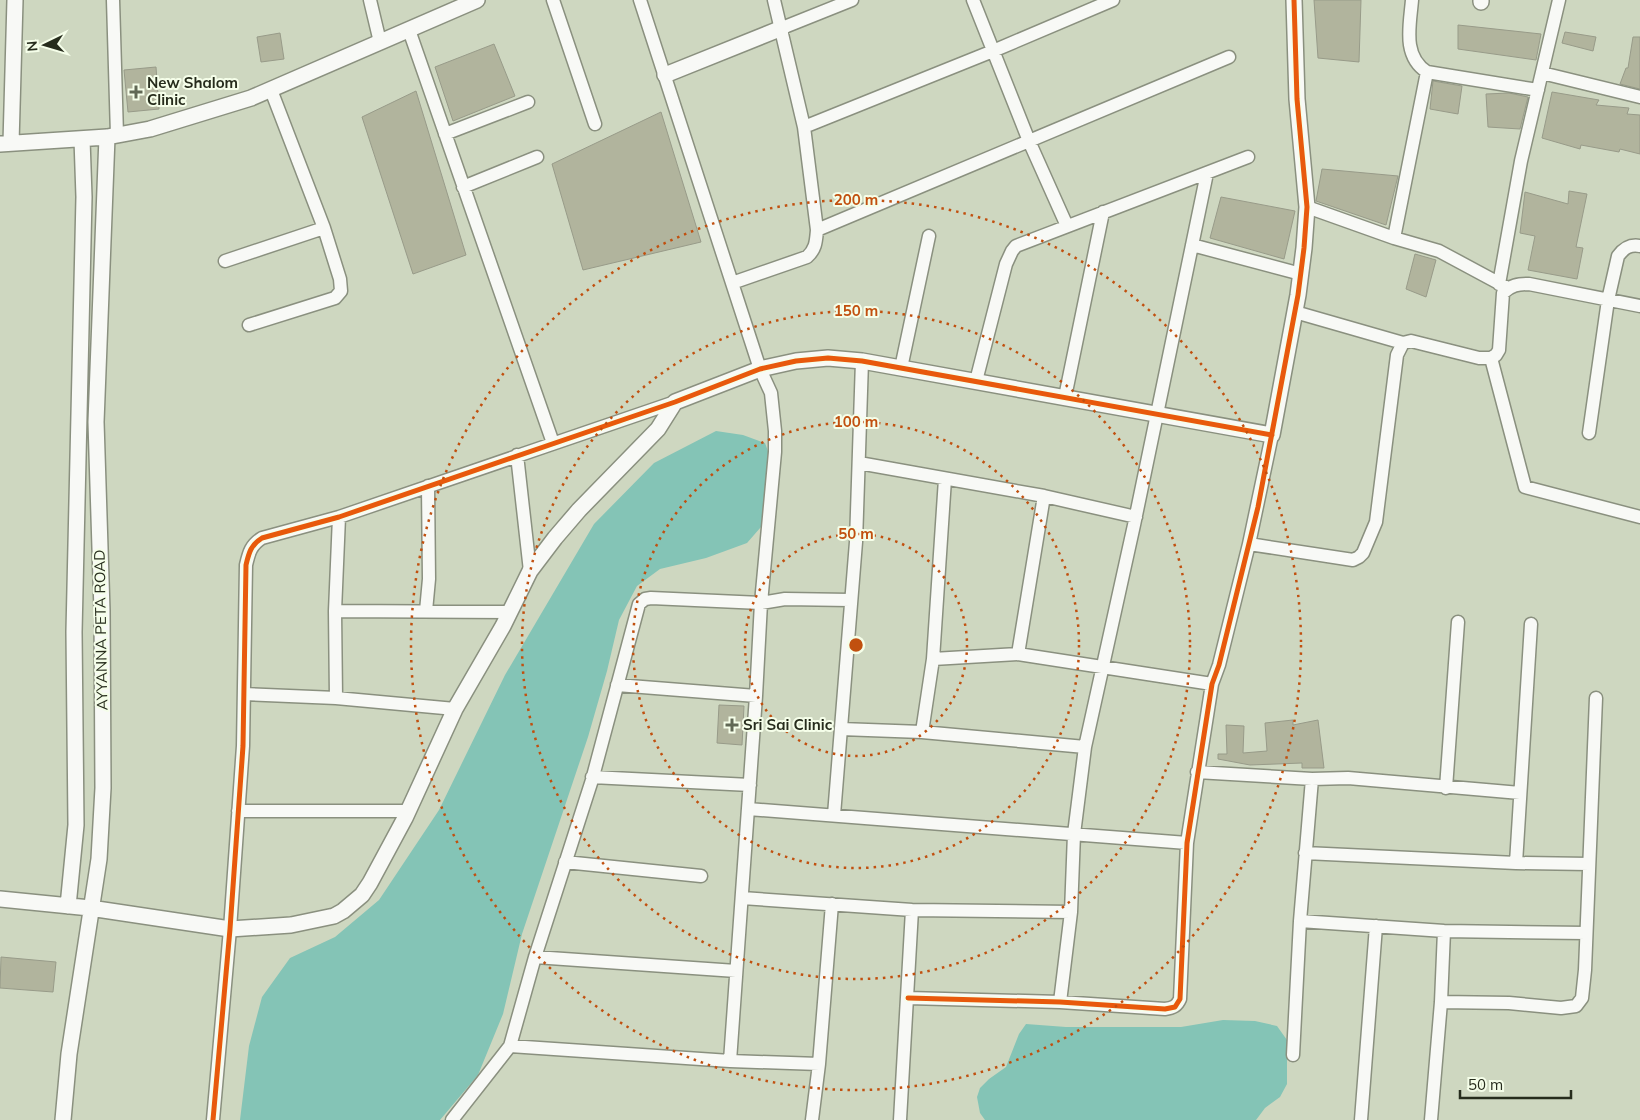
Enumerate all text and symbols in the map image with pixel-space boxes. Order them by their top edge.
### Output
north arrow [20,20,70,70]
text: N [23,40,41,52]
place label: New Shalom Clinic [147,73,238,109]
marker: New Shalom Clinic [129,85,143,99]
text: 200 m [834,190,878,209]
text: 150 m [834,301,878,320]
text: 100 m [834,412,878,431]
text: 50 m [838,524,874,543]
street label: AYYANNA PETA ROAD [90,549,111,711]
centre of rings [847,636,865,654]
place label: Sri Sai Clinic [743,715,833,734]
marker: Sri Sai Clinic [725,718,739,732]
scale bar [1460,1068,1571,1100]
text: 50 m [1468,1075,1503,1094]

